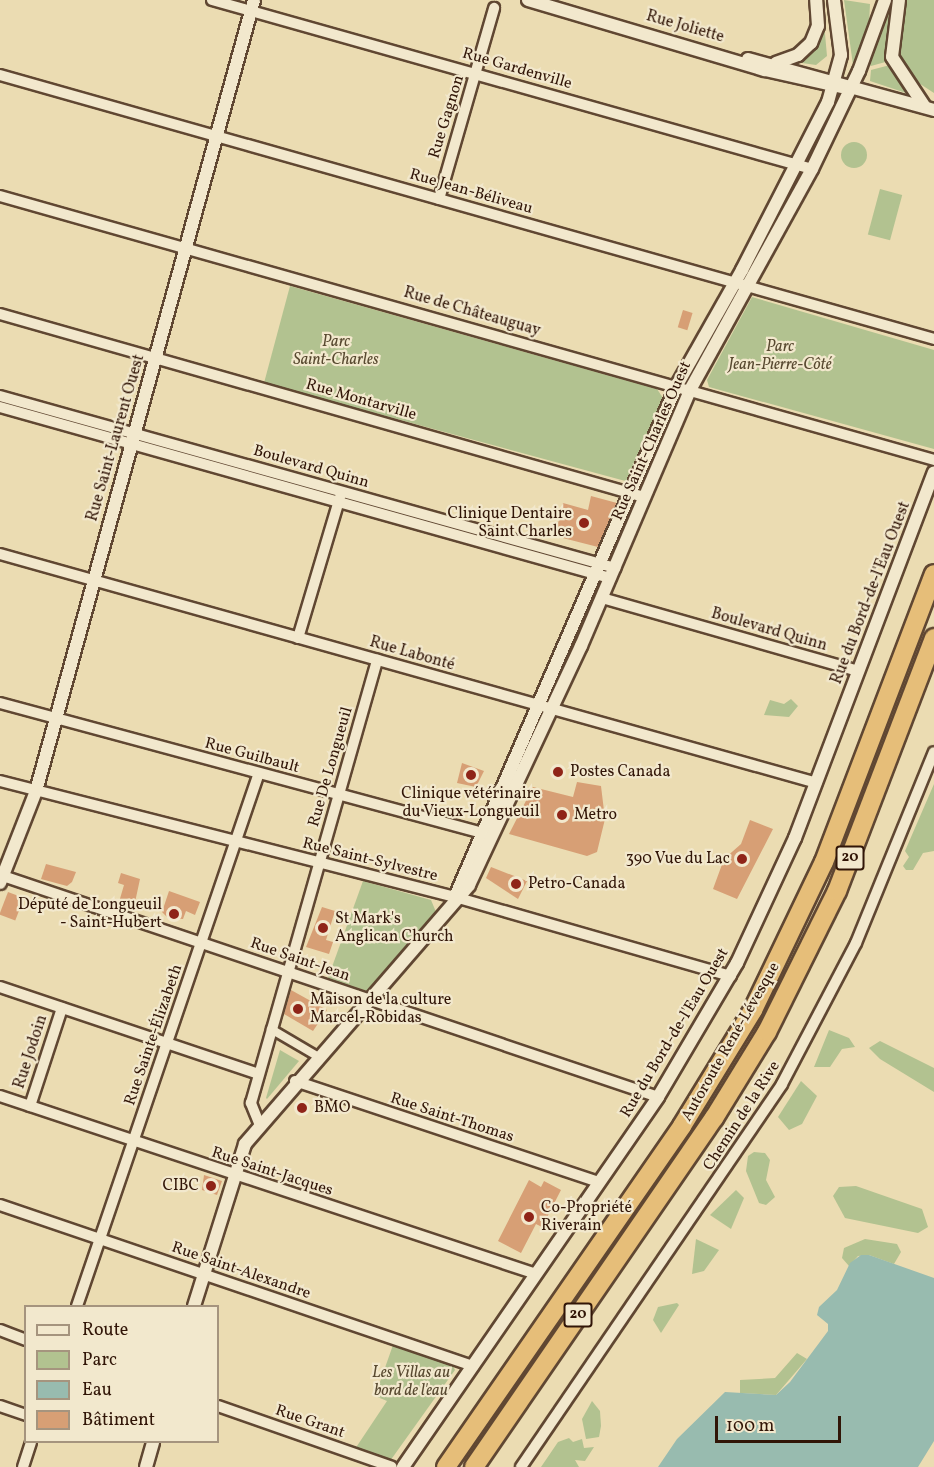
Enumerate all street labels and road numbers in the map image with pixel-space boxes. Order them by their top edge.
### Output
street label: Rue Joliette [644,7,726,47]
street label: Rue Gardenville [460,44,574,94]
street label: Rue Gagnon [425,73,469,161]
street label: Rue Jean-Béliveau [407,165,535,219]
street label: Rue de Châteauguay [401,283,543,341]
street label: Rue Saint-Laurent Ouest [83,352,149,524]
street label: Rue Saint-Charles Ouest [608,358,696,524]
street label: Rue Montarville [304,375,418,425]
street label: Boulevard Quinn [251,441,371,493]
street label: Rue du Bord-de-l'Eau Ouest [827,499,915,687]
street label: Boulevard Quinn [709,604,829,656]
street label: Rue Labonté [367,633,457,675]
street label: Rue De Longueuil [305,705,357,829]
street label: Rue Guilbault [203,734,301,778]
street label: Rue Saint-Sylvestre [300,834,440,886]
road number: 20 [835,846,865,870]
street label: Rue Saint-Jean [248,934,352,986]
street label: Rue du Bord-de-l'Eau Ouest [617,945,733,1121]
street label: Autoroute René-Lévesque [678,959,784,1125]
street label: Rue Sainte-Élizabeth [121,962,187,1108]
street label: Rue Jodoin [10,1013,52,1091]
street label: Chemin de la Rive [699,1058,785,1174]
street label: Rue Saint-Thomas [388,1089,516,1147]
street label: Rue Saint-Jacques [209,1143,335,1201]
street label: Rue Saint-Alexandre [169,1238,313,1304]
road number: 20 [563,1303,593,1327]
street label: Rue Grant [273,1401,347,1443]

